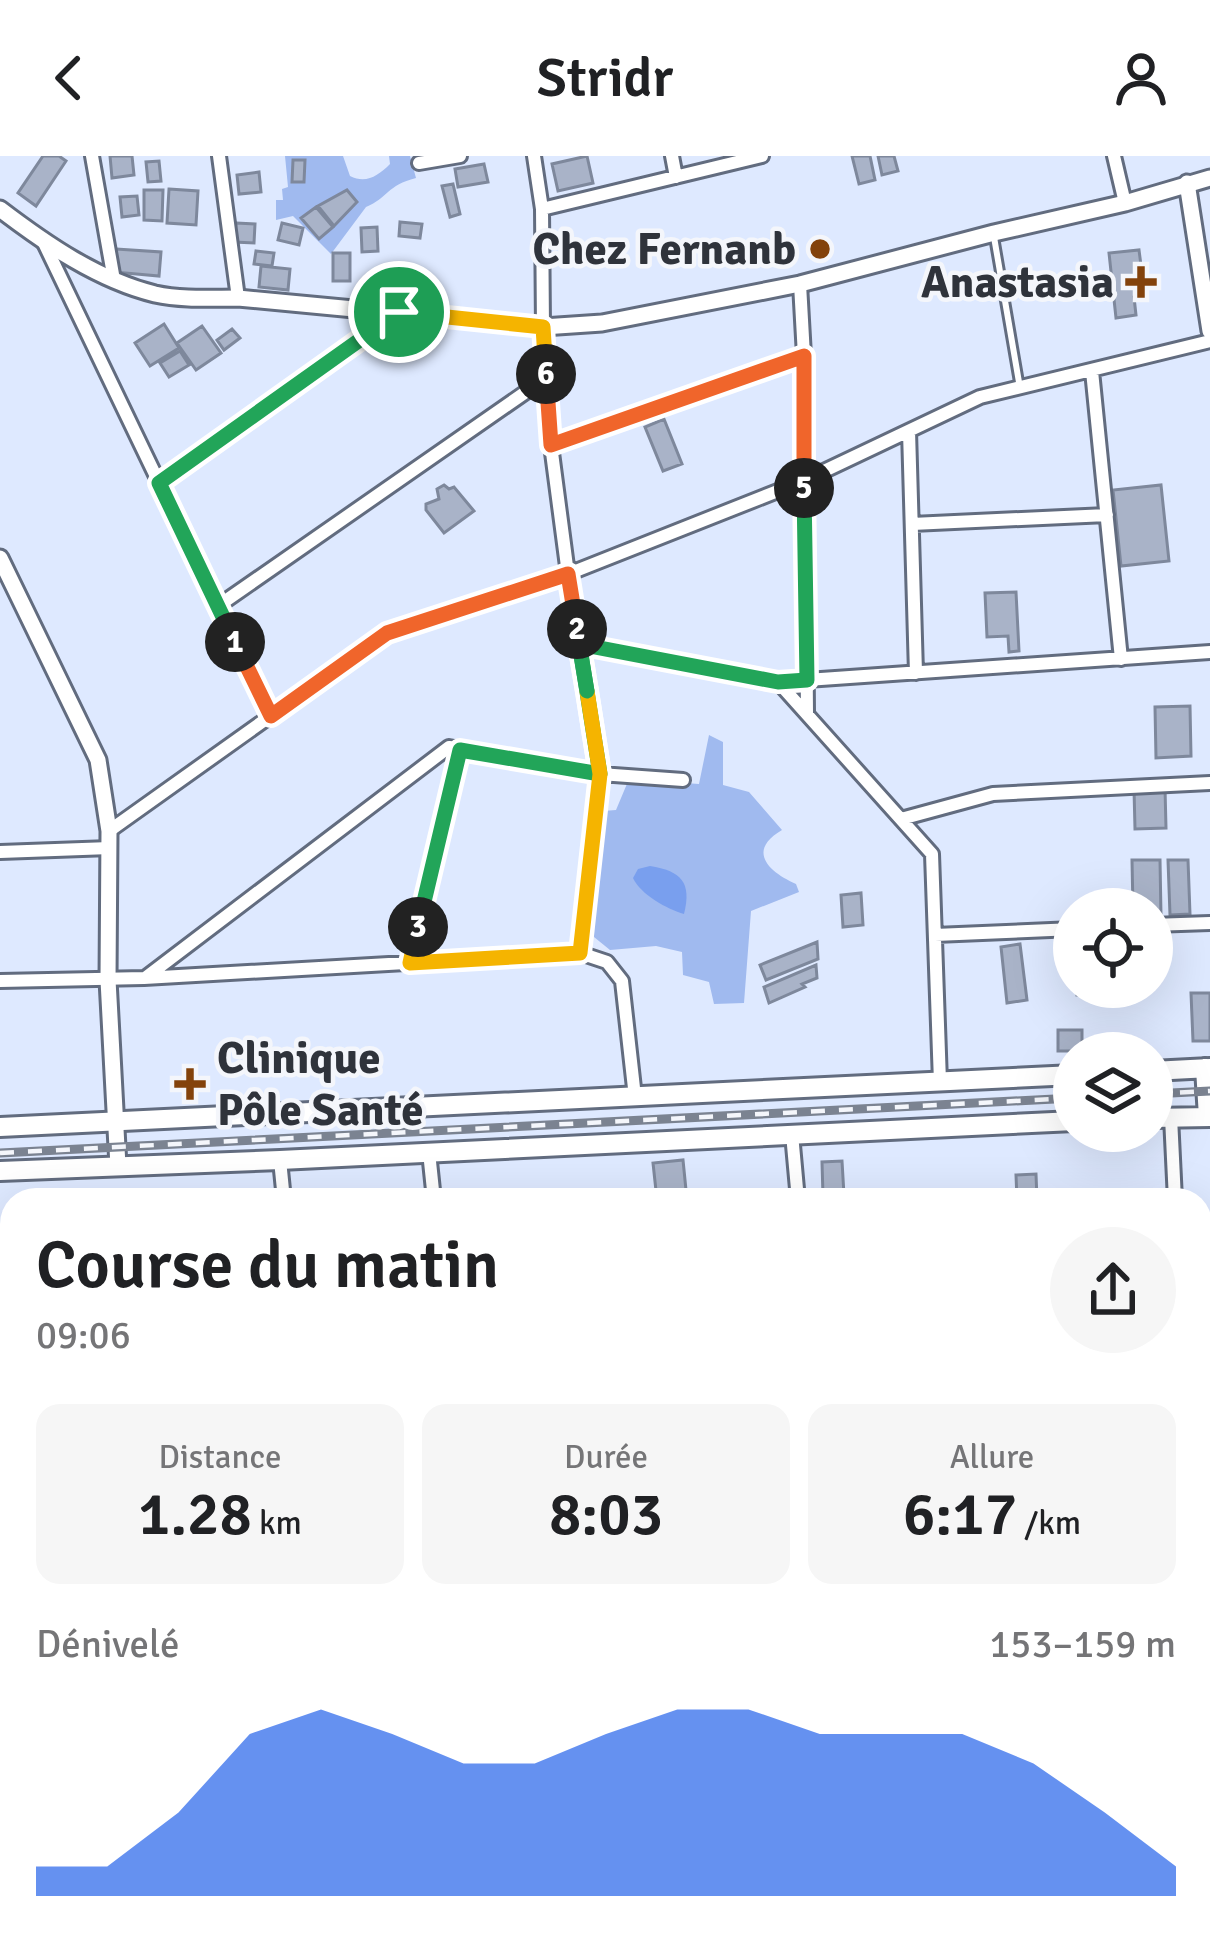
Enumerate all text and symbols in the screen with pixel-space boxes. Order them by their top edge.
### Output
icon: back [36,45,102,111]
text: Stridr [537,45,673,112]
icon: person [1108,45,1174,111]
place label: Chez Fernanb [533,222,796,277]
marker: Chez Fernanb [807,236,833,262]
place label: Anastasia [921,255,1114,310]
pin [348,261,450,363]
marker: Anastasia [1125,266,1157,298]
icon: arrive [366,279,432,345]
pin: 6 [516,344,576,404]
text: 6 [537,353,555,394]
pin: 5 [774,458,834,518]
text: 5 [795,467,813,508]
pin: 2 [547,599,607,659]
text: 2 [568,608,586,649]
pin: 1 [205,612,265,672]
text: 1 [226,621,244,662]
map controls [1053,888,1173,1152]
button: locate [1053,888,1173,1008]
pin: 3 [388,897,448,957]
text: 3 [409,906,427,947]
place label: Clinique Pôle Santé [217,1031,423,1138]
button: layers [1053,1032,1173,1152]
marker: Clinique Pôle Santé [174,1068,206,1100]
text: Course du matin [36,1225,499,1306]
button: share [1050,1227,1176,1353]
text: 09:06 [36,1311,131,1359]
text: Distance [159,1437,281,1478]
text: Durée [564,1437,648,1478]
text: Allure [950,1437,1034,1478]
text: 1.28 [138,1478,252,1552]
text: 8:03 [549,1478,663,1552]
text: 6:17 [903,1478,1017,1552]
text: km [252,1503,302,1544]
text: /km [1017,1503,1081,1544]
text: Dénivelé [36,1620,180,1668]
text: 153–159 m [989,1620,1176,1668]

